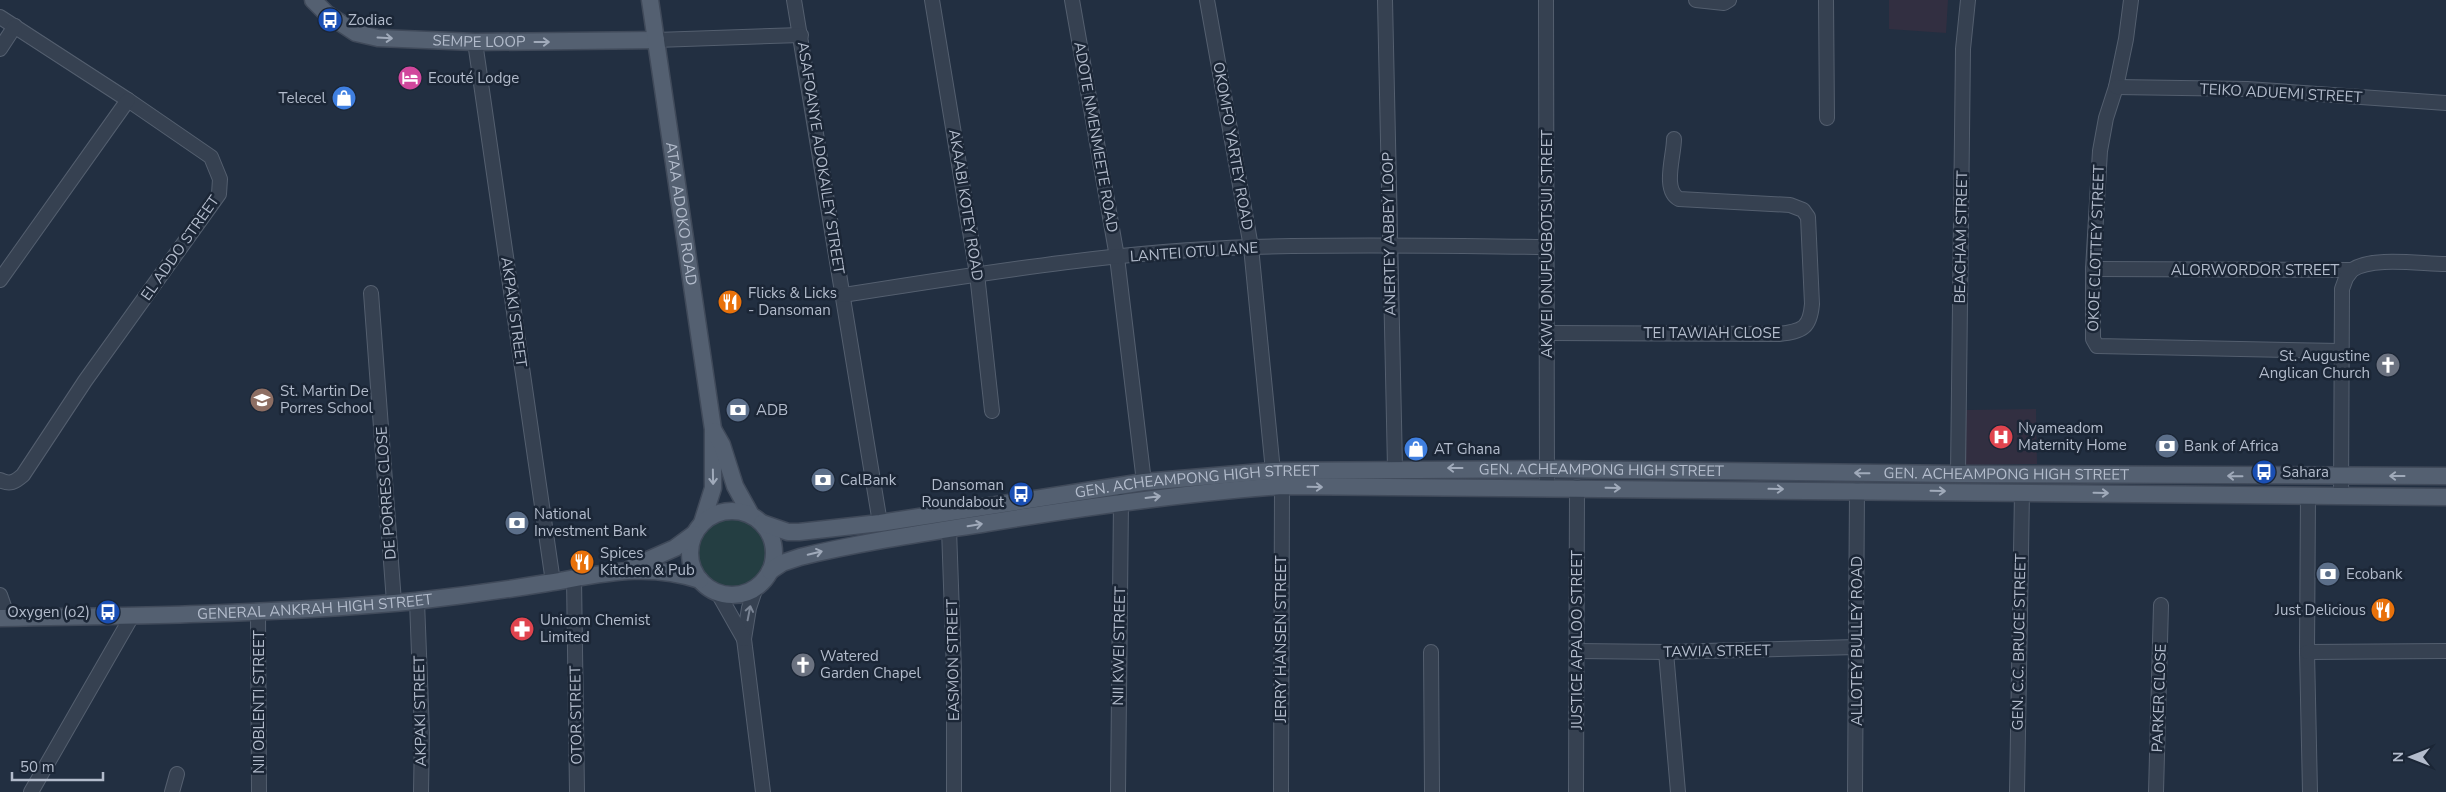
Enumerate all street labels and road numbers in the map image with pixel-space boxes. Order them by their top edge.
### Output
street label: SEMPE LOOP [432,30,526,52]
street label: ASAFOANYE ADOKAILEY STREET [793,40,849,276]
street label: ADOTE NMENMEETE ROAD [1069,40,1123,234]
street label: OKOMFO YARTEY ROAD [1208,60,1258,232]
street label: TEIKO ADUEMI STREET [2199,79,2363,107]
street label: AKAABI KOTEY ROAD [944,128,988,282]
street label: AKWEI ONUFUGBOTSUI STREET [1537,130,1557,358]
street label: ATAA ADOKO ROAD [661,141,702,287]
street label: ANERTEY ABBEY LOOP [1378,151,1400,316]
street label: OKOE CLOTTEY STREET [2083,164,2109,332]
street label: BEACHAM STREET [1950,170,1972,304]
street label: EL ADDO STREET [136,192,224,304]
street label: LANTEI OTU LANE [1129,238,1259,266]
street label: AKPAKI STREET [496,256,532,368]
street label: ALORWORDOR STREET [2171,260,2339,280]
street label: TEI TAWIAH CLOSE [1643,323,1781,343]
street label: DE PORRES CLOSE [371,426,401,560]
street label: GEN. ACHEAMPONG HIGH STREET [1479,459,1724,481]
street label: GEN. ACHEAMPONG HIGH STREET [1073,461,1319,503]
street label: GEN. ACHEAMPONG HIGH STREET [1884,463,2129,485]
street label: JUSTICE APALOO STREET [1567,550,1587,731]
street label: GEN. C.C. BRUCE STREET [2007,553,2031,731]
street label: JERRY HANSEN STREET [1271,555,1291,724]
street label: ALLOTEY BULLEY ROAD [1847,556,1867,726]
street label: NII KWEI STREET [1108,586,1130,706]
street label: GENERAL ANKRAH HIGH STREET [197,589,433,624]
street label: EASMON STREET [942,599,964,721]
street label: NII OBLENTI STREET [249,630,269,774]
street label: TAWIA STREET [1663,640,1771,662]
street label: PARKER CLOSE [2147,643,2171,753]
street label: AKPAKI STREET [409,655,431,767]
street label: OTOR STREET [565,665,587,765]

